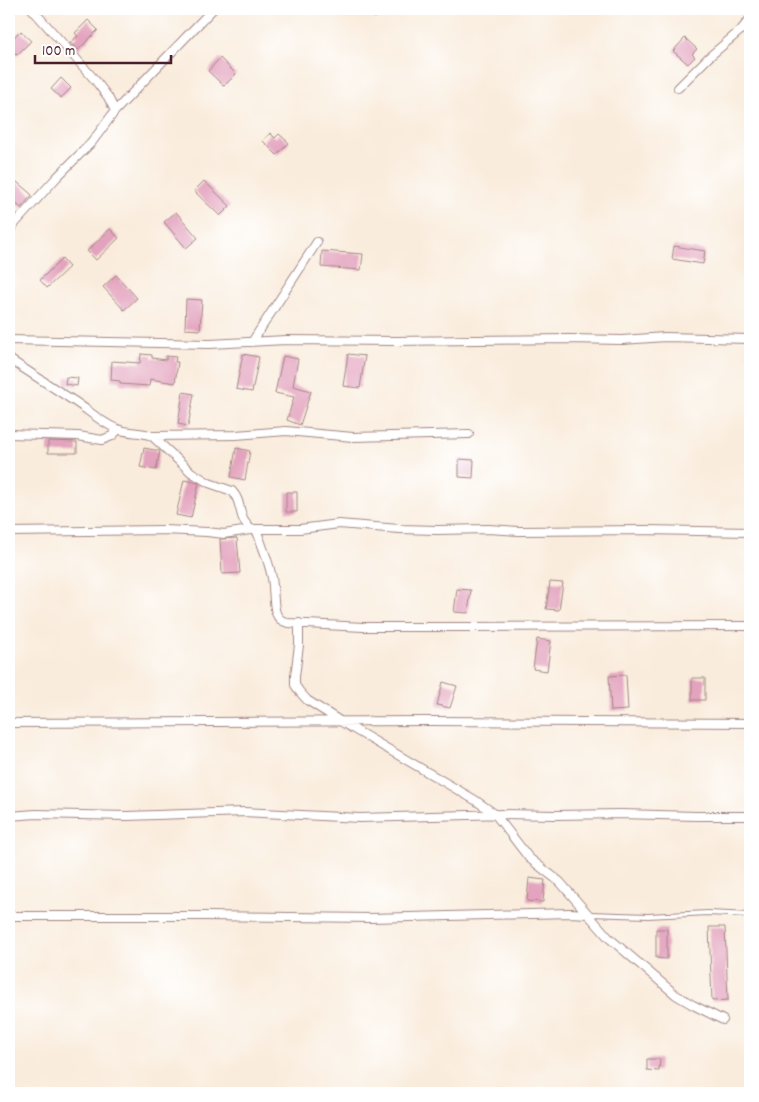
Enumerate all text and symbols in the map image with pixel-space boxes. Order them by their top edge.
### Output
scale bar [35,32,171,64]
text: 100 m [42,41,75,63]

